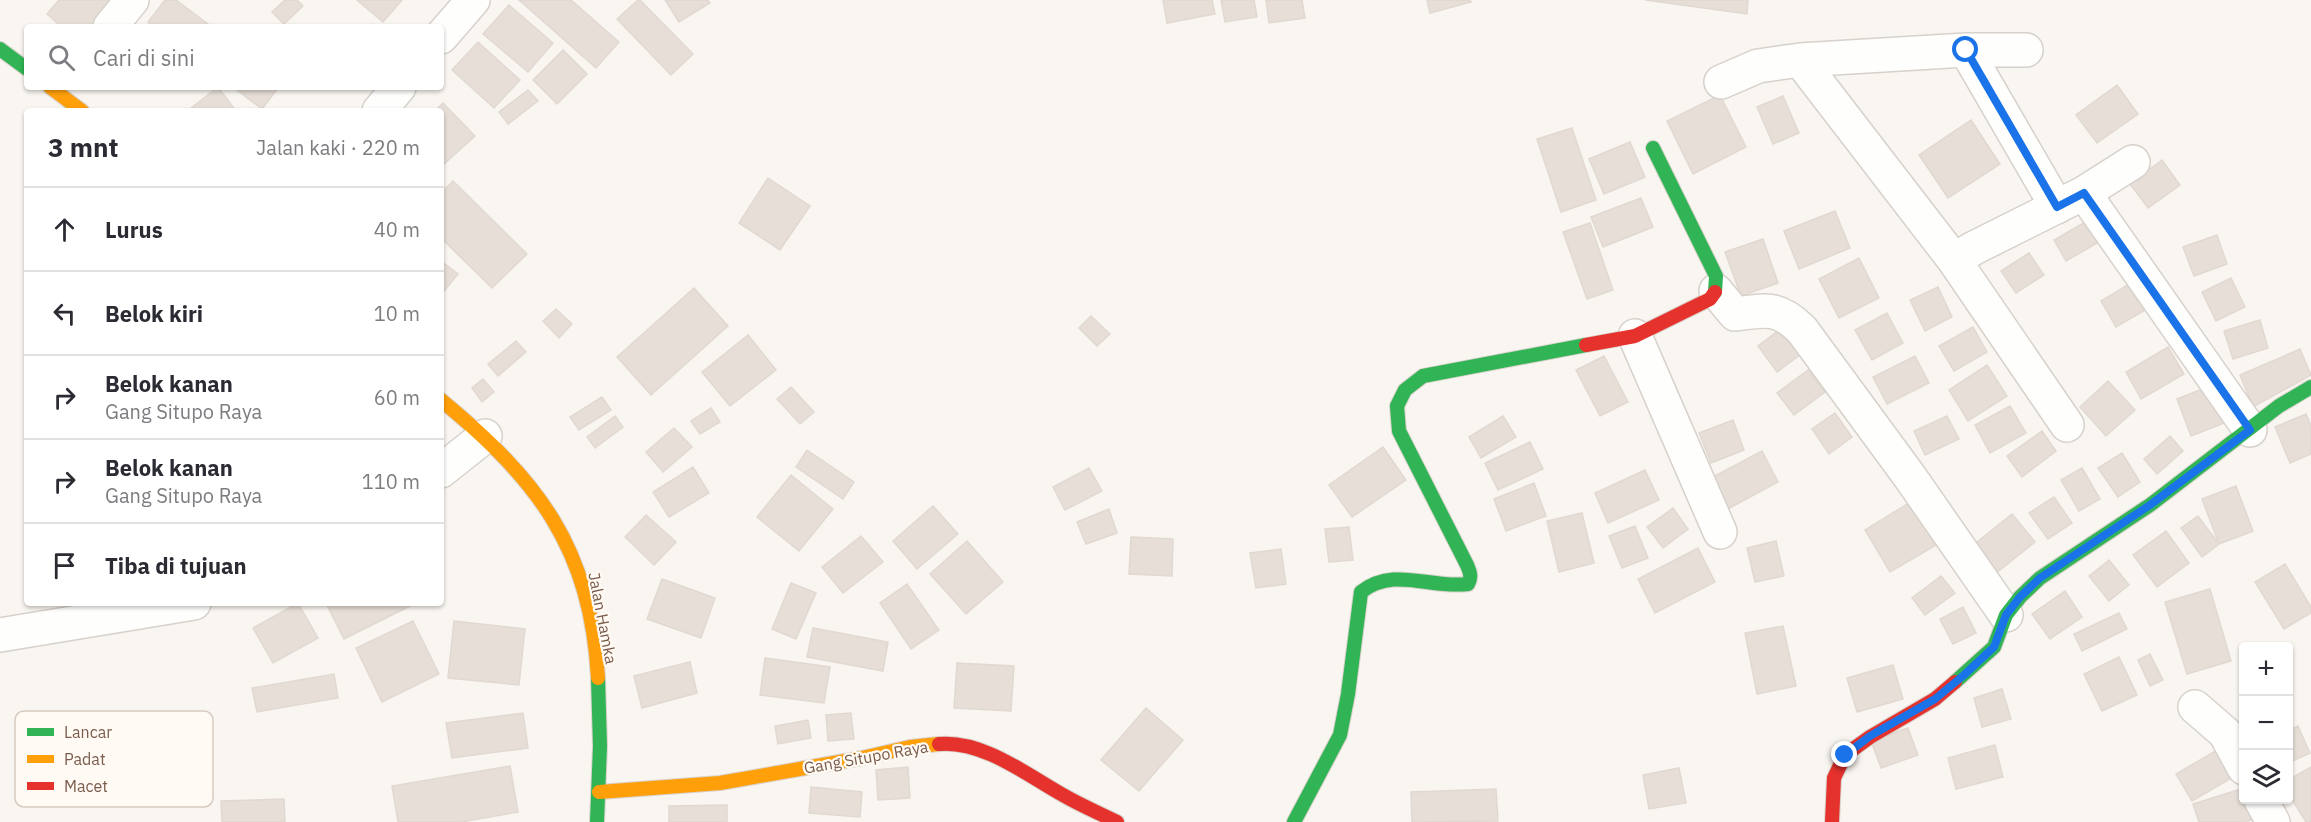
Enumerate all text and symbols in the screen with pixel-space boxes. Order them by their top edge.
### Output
search box [24,24,444,90]
route start [1952,36,1978,62]
icon: search [45,41,78,74]
text: Cari di sini [93,43,195,72]
text: 3 mnt [48,130,118,164]
text: Jalan kaki · 220 m [256,134,420,161]
icon: ahead [48,213,81,246]
text: Lurus [105,215,163,244]
text: 40 m [374,216,420,243]
icon: left [48,297,81,330]
text: Belok kiri [105,299,203,328]
text: 10 m [374,300,420,327]
text: Belok kanan [105,369,233,398]
icon: right [48,381,81,414]
text: 60 m [374,384,420,411]
text: Gang Situpo Raya [105,398,262,425]
text: Belok kanan [105,453,233,482]
icon: right [48,465,81,498]
text: 110 m [362,468,420,495]
text: Gang Situpo Raya [105,482,262,509]
icon: arrive [48,549,81,582]
text: Tiba di tujuan [105,551,247,580]
street label: Jalan Hamka [584,570,622,666]
map controls [2239,642,2293,804]
button: + [2239,642,2293,696]
button: − [2239,696,2293,750]
legend [15,711,213,807]
text: Lancar [64,722,112,742]
street label: Gang Situpo Raya [802,736,930,778]
route end [1831,741,1857,767]
text: Padat [64,749,106,769]
button: layers [2239,750,2293,804]
text: Macet [64,776,108,796]

